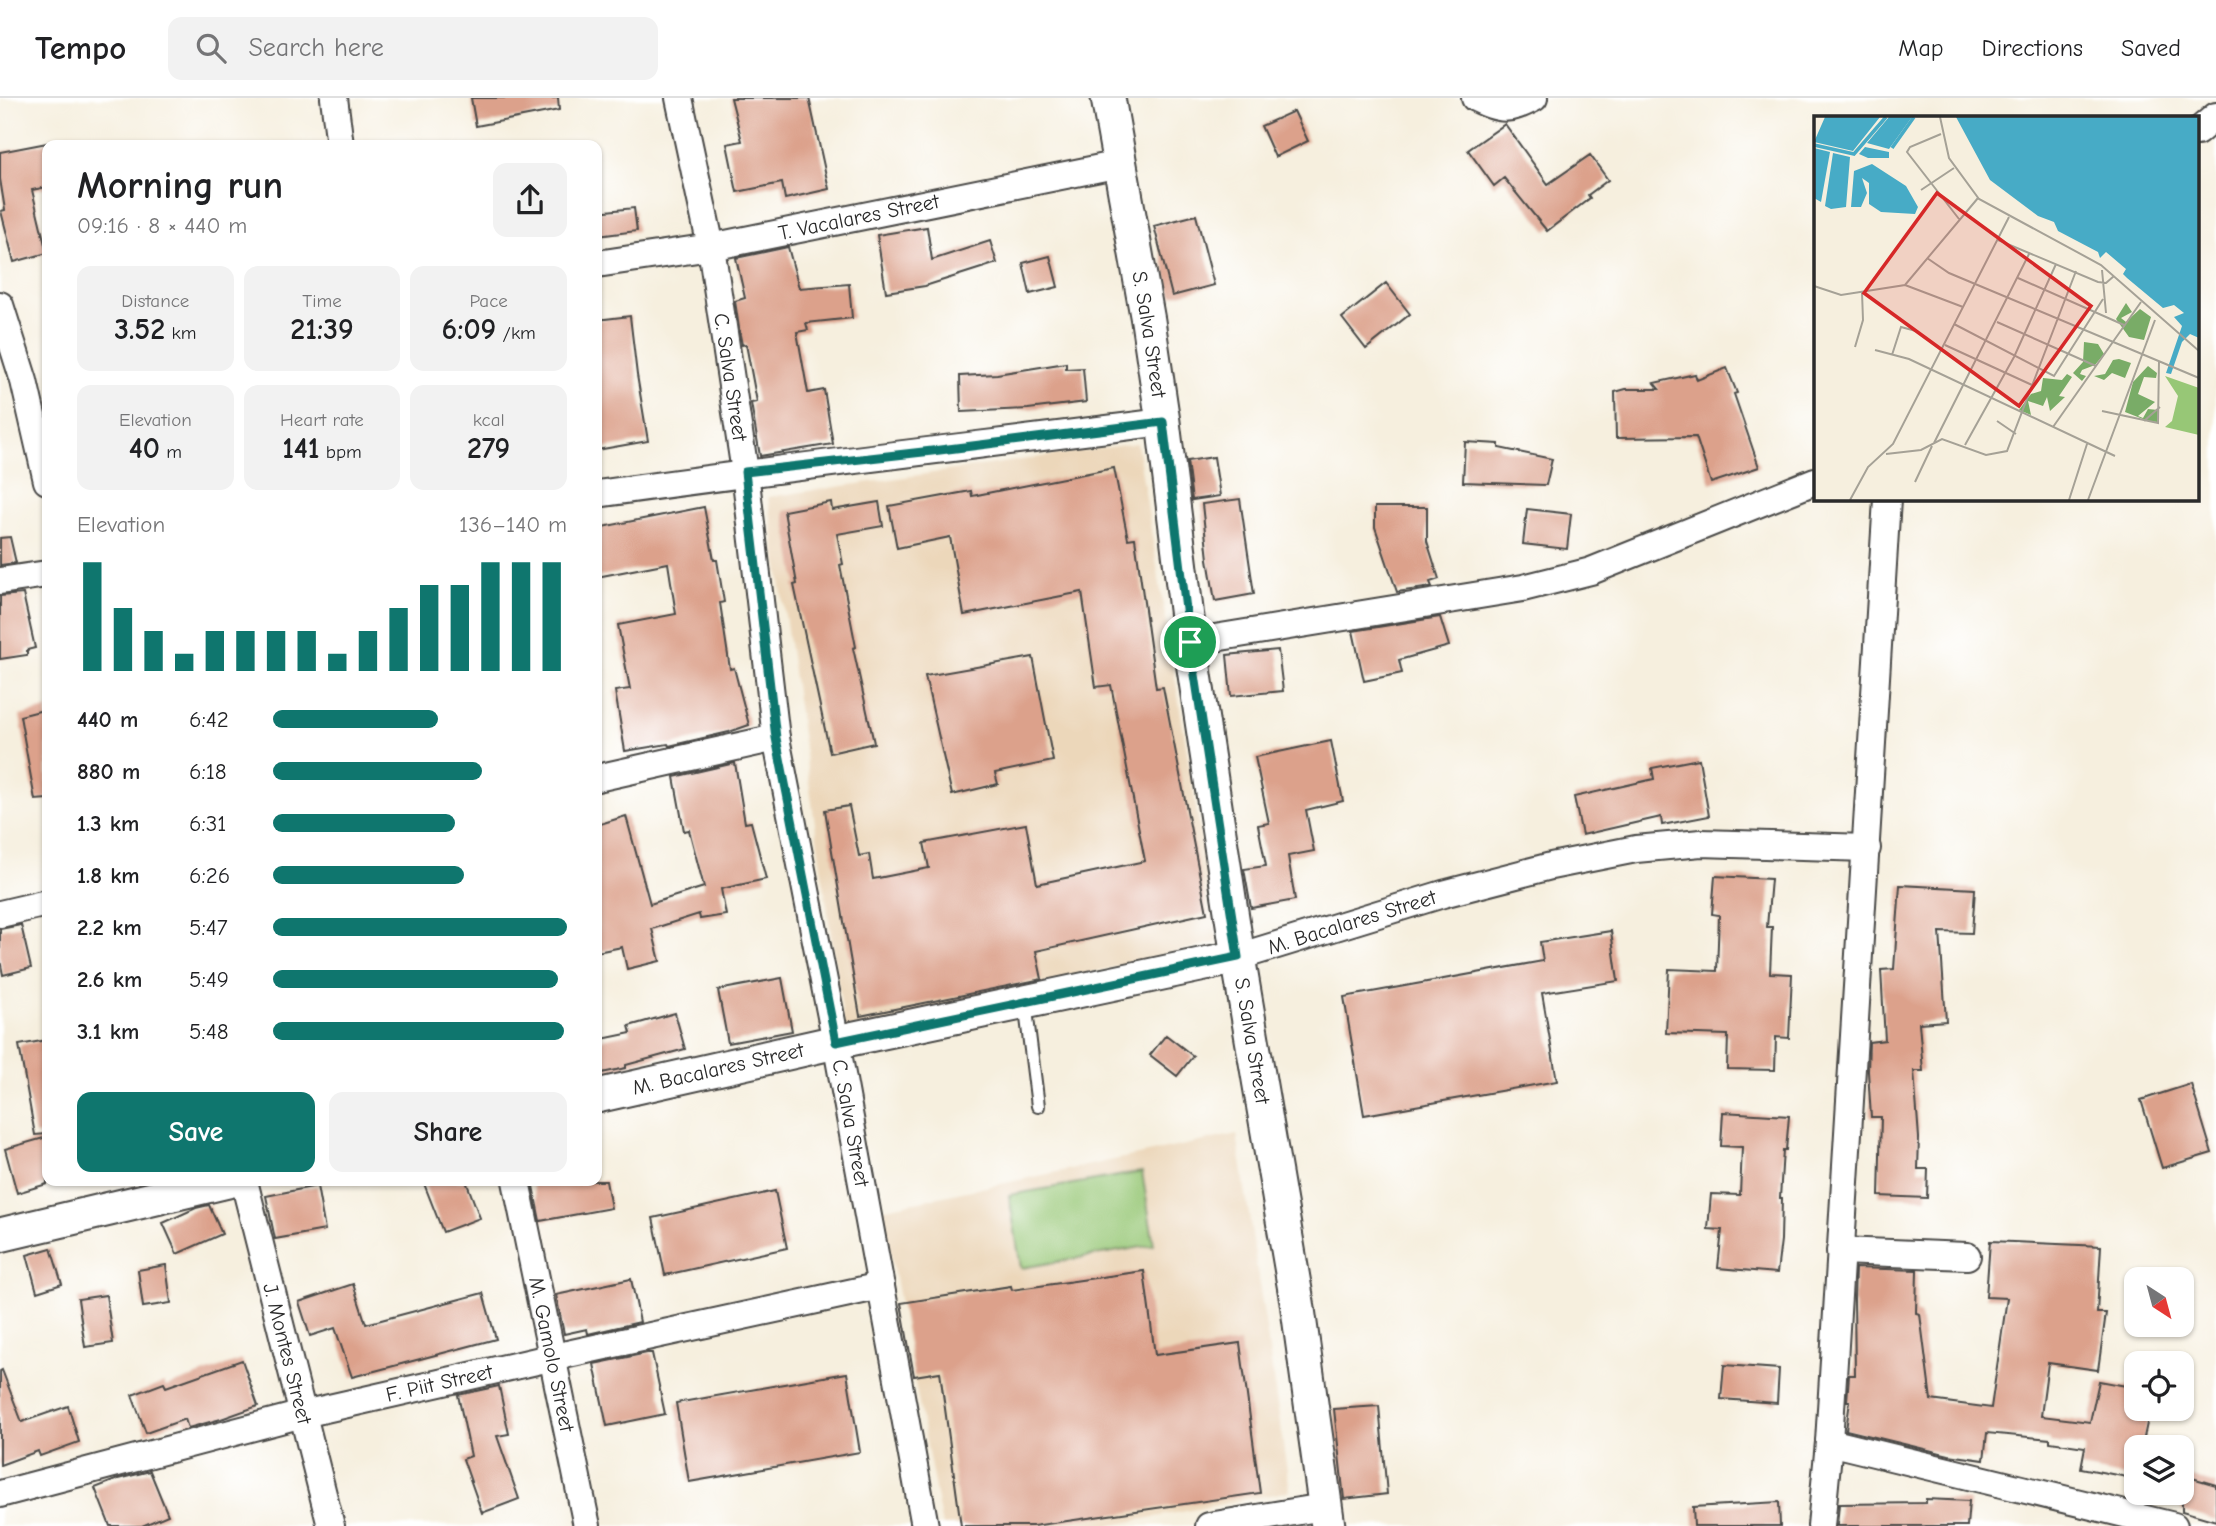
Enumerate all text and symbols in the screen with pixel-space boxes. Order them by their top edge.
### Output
search box [168,17,658,80]
text: Tempo [35,29,126,67]
icon: search [192,29,230,67]
text: Search here [248,33,384,63]
text: Map [1898,34,1944,62]
text: Directions [1982,34,2083,62]
text: Saved [2121,34,2181,62]
inset map [1814,116,2198,500]
button: share [493,163,567,237]
text: Morning run [77,164,283,208]
street label: T. Vacalares Street [776,189,942,245]
text: 09:16 · 8 × 440 m [77,212,247,239]
street label: S. Salva Street [1127,269,1171,400]
text: Distance [121,290,189,312]
text: Time [302,290,342,312]
text: Pace [470,290,508,312]
text: 3.52 [114,312,165,347]
text: 21:39 [290,312,354,347]
text: 6:09 [442,312,496,347]
street label: C. Salva Street [709,312,752,444]
text: km [165,322,197,344]
text: /km [496,322,536,344]
text: Elevation [119,409,192,431]
text: Heart rate [280,409,364,431]
text: kcal [473,409,505,431]
text: 40 [129,431,160,466]
text: 141 [282,431,320,466]
text: 279 [467,431,510,466]
text: m [160,441,182,463]
text: bpm [320,441,362,463]
text: Elevation [77,511,165,538]
text: 136–140 m [459,511,567,538]
pin [1160,612,1220,672]
icon: arrive [1171,623,1209,661]
text: 440 m [77,706,138,733]
text: 6:42 [189,706,229,733]
text: 880 m [77,758,140,785]
text: 6:18 [189,758,227,785]
text: 1.3 km [77,810,139,837]
text: 6:31 [189,810,226,837]
text: 1.8 km [77,862,140,889]
text: 6:26 [189,862,230,889]
street label: M. Bacalares Street [1265,885,1440,959]
text: 2.2 km [77,914,142,941]
text: 5:47 [189,914,228,941]
text: 2.6 km [77,966,142,993]
text: 5:49 [189,966,229,993]
street label: S. Salva Street [1230,976,1275,1107]
text: 3.1 km [77,1018,139,1045]
text: 5:48 [189,1018,229,1045]
street label: M. Bacalares Street [630,1037,807,1100]
street label: C. Salva Street [827,1057,875,1190]
button: Save [77,1092,315,1172]
button: Share [329,1092,567,1172]
north arrow [2124,1267,2194,1337]
map controls [2124,1267,2194,1505]
street label: M. Gamolo Street [524,1275,580,1435]
street label: J. Montes Street [258,1281,317,1428]
button: locate [2124,1351,2194,1421]
street label: F. Piit Street [384,1359,496,1407]
button: layers [2124,1435,2194,1505]

